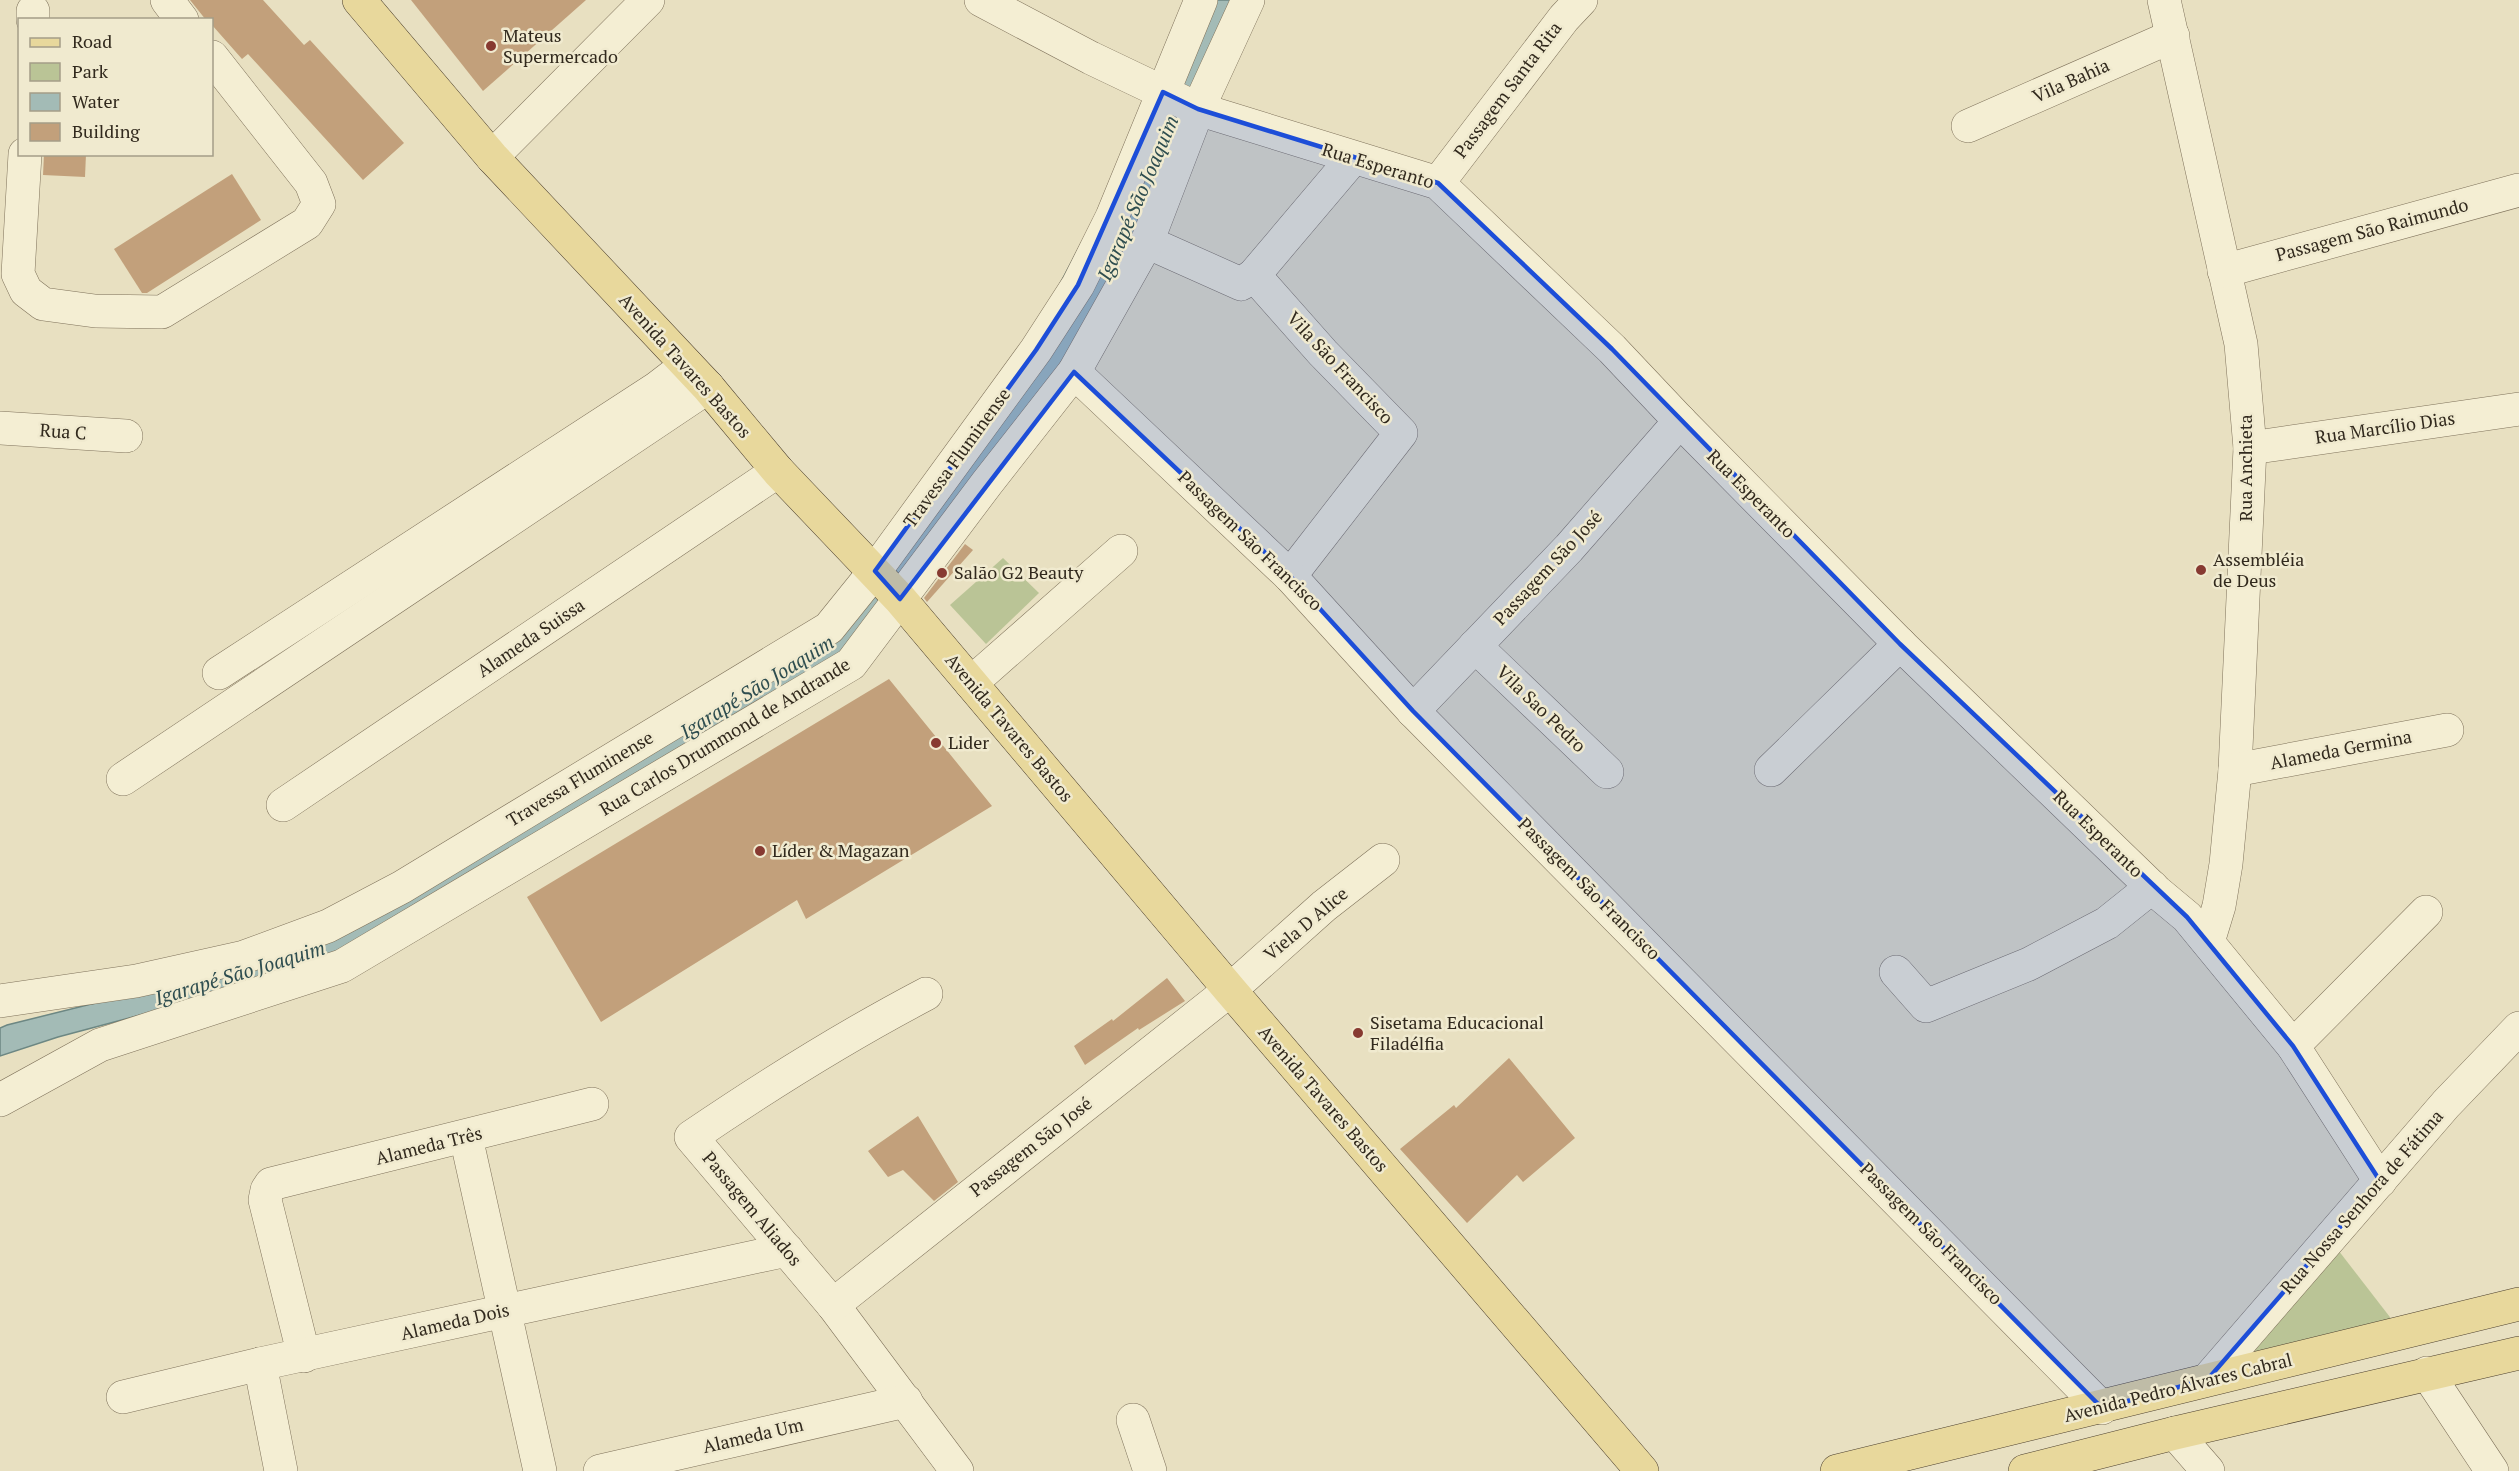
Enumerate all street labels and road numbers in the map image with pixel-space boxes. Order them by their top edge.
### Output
street label: Passagem Santa Rita [1448,16,1566,163]
street label: Vila Bahia [2028,52,2113,108]
street label: Rua Esperanto [1319,137,1437,194]
street label: Passagem São Raimundo [2273,192,2471,266]
street label: Avenida Tavares Bastos [614,288,757,443]
street label: Vila São Francisco [1282,306,1399,429]
street label: Travessa Fluminense [897,383,1015,532]
street label: Rua Marcílio Dias [2313,405,2456,449]
street label: Rua Anchieta [2233,414,2257,522]
street label: Rua C [39,417,87,445]
street label: Rua Esperanto [1702,444,1801,543]
street label: Passagem São Francisco [1173,465,1328,616]
street label: Passagem São José [1488,505,1607,630]
street label: Alameda Suissa [472,592,589,682]
street label: Avenida Tavares Bastos [941,648,1079,807]
street label: Rua Carlos Drummond de Andrande [595,652,854,821]
street label: Vila Sao Pedro [1492,659,1592,757]
street label: Alameda Germina [2268,724,2414,775]
street label: Travessa Fluminense [502,725,657,832]
street label: Rua Esperanto [2049,784,2149,882]
street label: Passagem São Francisco [1513,812,1666,965]
street label: Viela D Alice [1258,881,1352,965]
street label: Avenida Tavares Bastos [1253,1020,1394,1177]
street label: Passagem São José [964,1091,1096,1202]
street label: Rua Nossa Senhora de Fátima [2275,1104,2448,1299]
street label: Alameda Três [373,1120,485,1170]
street label: Passagem Aliados [698,1146,808,1271]
street label: Passagem São Francisco [1855,1157,2008,1310]
street label: Alameda Dois [398,1297,511,1345]
street label: Avenida Pedro Álvares Cabral [2061,1347,2294,1427]
street label: Alameda Um [700,1412,806,1458]

